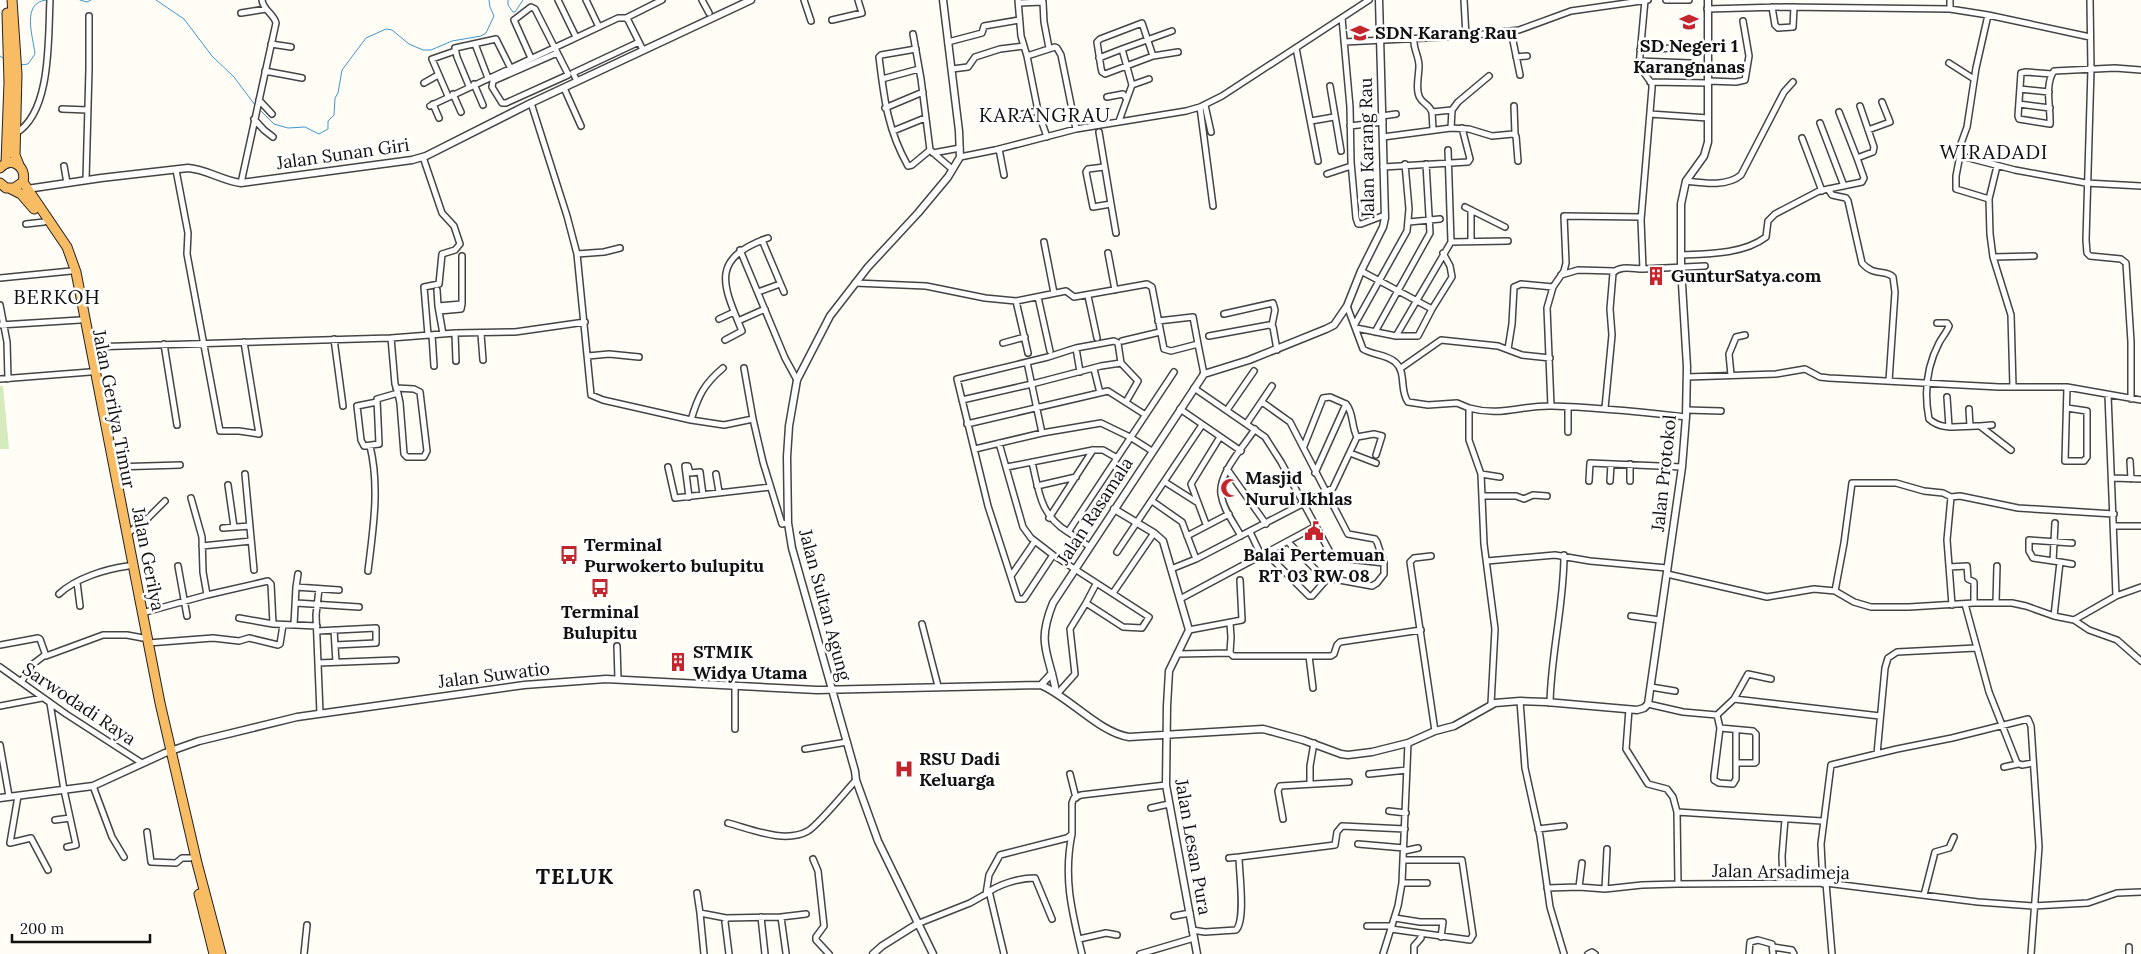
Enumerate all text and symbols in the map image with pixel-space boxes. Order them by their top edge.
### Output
school or university icon: SD Negeri 1 Karangnanas [1678,11,1700,33]
place label: SDN Karang Rau [1375,21,1517,44]
school or university icon: SDN Karang Rau [1349,22,1371,44]
place label: SD Negeri 1 Karangnanas [1633,34,1745,78]
street label: Jalan Karang Rau [1354,77,1379,220]
district label: KARANGRAU [979,102,1111,127]
street label: Jalan Sunan Giri [274,133,411,174]
district label: WIRADADI [1939,139,2049,164]
place label: GunturSatya.com [1671,264,1822,287]
building icon: GunturSatya.com [1645,265,1667,287]
district label: BERKOH [13,284,101,309]
street label: Jalan Gerilya Timur [88,326,141,491]
street label: Jalan Protokol [1646,413,1681,533]
street label: Jalan Rasamala [1051,453,1138,570]
place label: Masjid Nurul Ikhlas [1245,466,1353,510]
mosque icon: Masjid Nurul Ikhlas [1219,477,1241,499]
street label: Jalan Gerilya [127,504,170,613]
public building icon: Balai Pertemuan RT 03 RW 08 [1303,520,1325,542]
street label: Jalan Sultan Agung [794,526,857,684]
place label: Terminal Purwokerto bulupitu [584,533,764,577]
place label: Balai Pertemuan RT 03 RW 08 [1243,543,1386,587]
bus stop icon: Terminal Purwokerto bulupitu [558,544,580,566]
bus stop icon: Terminal Bulupitu [589,577,611,599]
place label: Terminal Bulupitu [561,600,639,644]
place label: STMIK Widya Utama [693,640,808,684]
building icon: STMIK Widya Utama [667,651,689,673]
street label: Jalan Suwatio [436,656,551,693]
street label: Sarwodadi Raya [18,657,140,750]
place label: RSU Dadi Keluarga [919,747,1000,791]
hospital icon: RSU Dadi Keluarga [893,758,915,780]
street label: Jalan Lesan Pura [1170,776,1217,917]
street label: Jalan Arsadimeja [1711,859,1850,884]
district label: TELUK [536,862,614,890]
scale bar [12,912,150,944]
text: 200 m [20,919,64,938]

